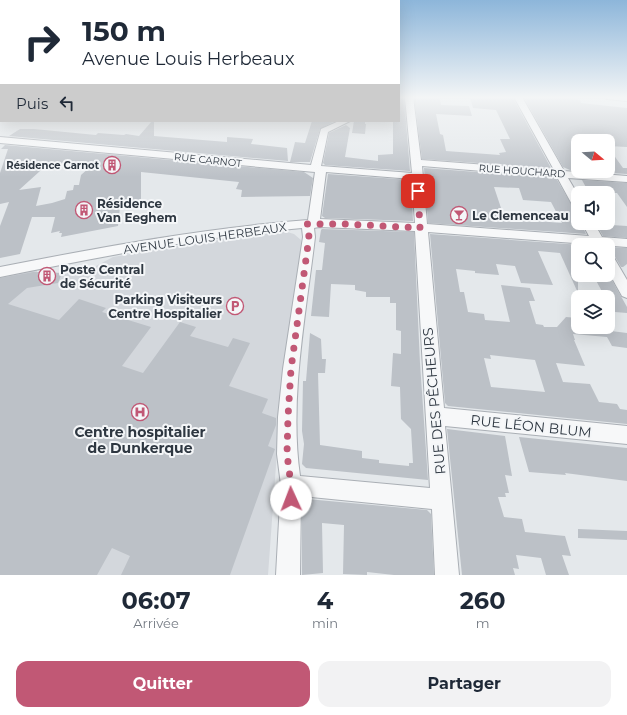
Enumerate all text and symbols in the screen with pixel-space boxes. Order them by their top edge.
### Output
text: 150 m [82,14,166,48]
icon: right [16,16,68,68]
text: Avenue Louis Herbeaux [82,48,295,70]
icon: left [56,92,78,114]
text: Puis [16,94,48,113]
north arrow [571,134,615,178]
map controls [571,134,615,334]
street label: RUE CARNOT [174,150,243,170]
building icon: Résidence Carnot [102,155,122,175]
place label: Résidence Carnot [6,159,100,172]
street label: RUE HOUCHARD [478,161,566,181]
pin [401,174,435,208]
icon: arrive [407,180,429,202]
button: sound [571,186,615,230]
place label: Résidence Van Eeghem [96,196,177,225]
building icon: Résidence Van Eeghem [74,200,94,220]
bar icon: Le Clemenceau [449,205,469,225]
place label: Le Clemenceau [472,208,569,223]
street label: AVENUE LOUIS HERBEAUX [122,219,288,257]
button: search [571,238,615,282]
place label: Poste Central de Sécurité [60,262,144,291]
building icon: Poste Central de Sécurité [37,266,57,286]
button: layers [571,290,615,334]
place label: Parking Visiteurs Centre Hospitalier [108,292,223,321]
parking icon: Parking Visiteurs Centre Hospitalier [225,296,245,316]
street label: RUE DES PÊCHEURS [419,327,449,475]
hospital icon: Centre hospitalier de Dunkerque [130,402,150,422]
street label: RUE LÉON BLUM [470,411,592,441]
place label: Centre hospitalier de Dunkerque [74,423,206,457]
position arrow [270,478,312,520]
text: 06:07 [122,586,191,615]
text: 4 [317,586,333,615]
text: 260 [460,586,505,615]
text: Arrivée [133,615,179,631]
text: min [312,615,338,631]
text: m [476,615,489,631]
button: Quitter [16,661,310,707]
button: Partager [318,661,611,707]

